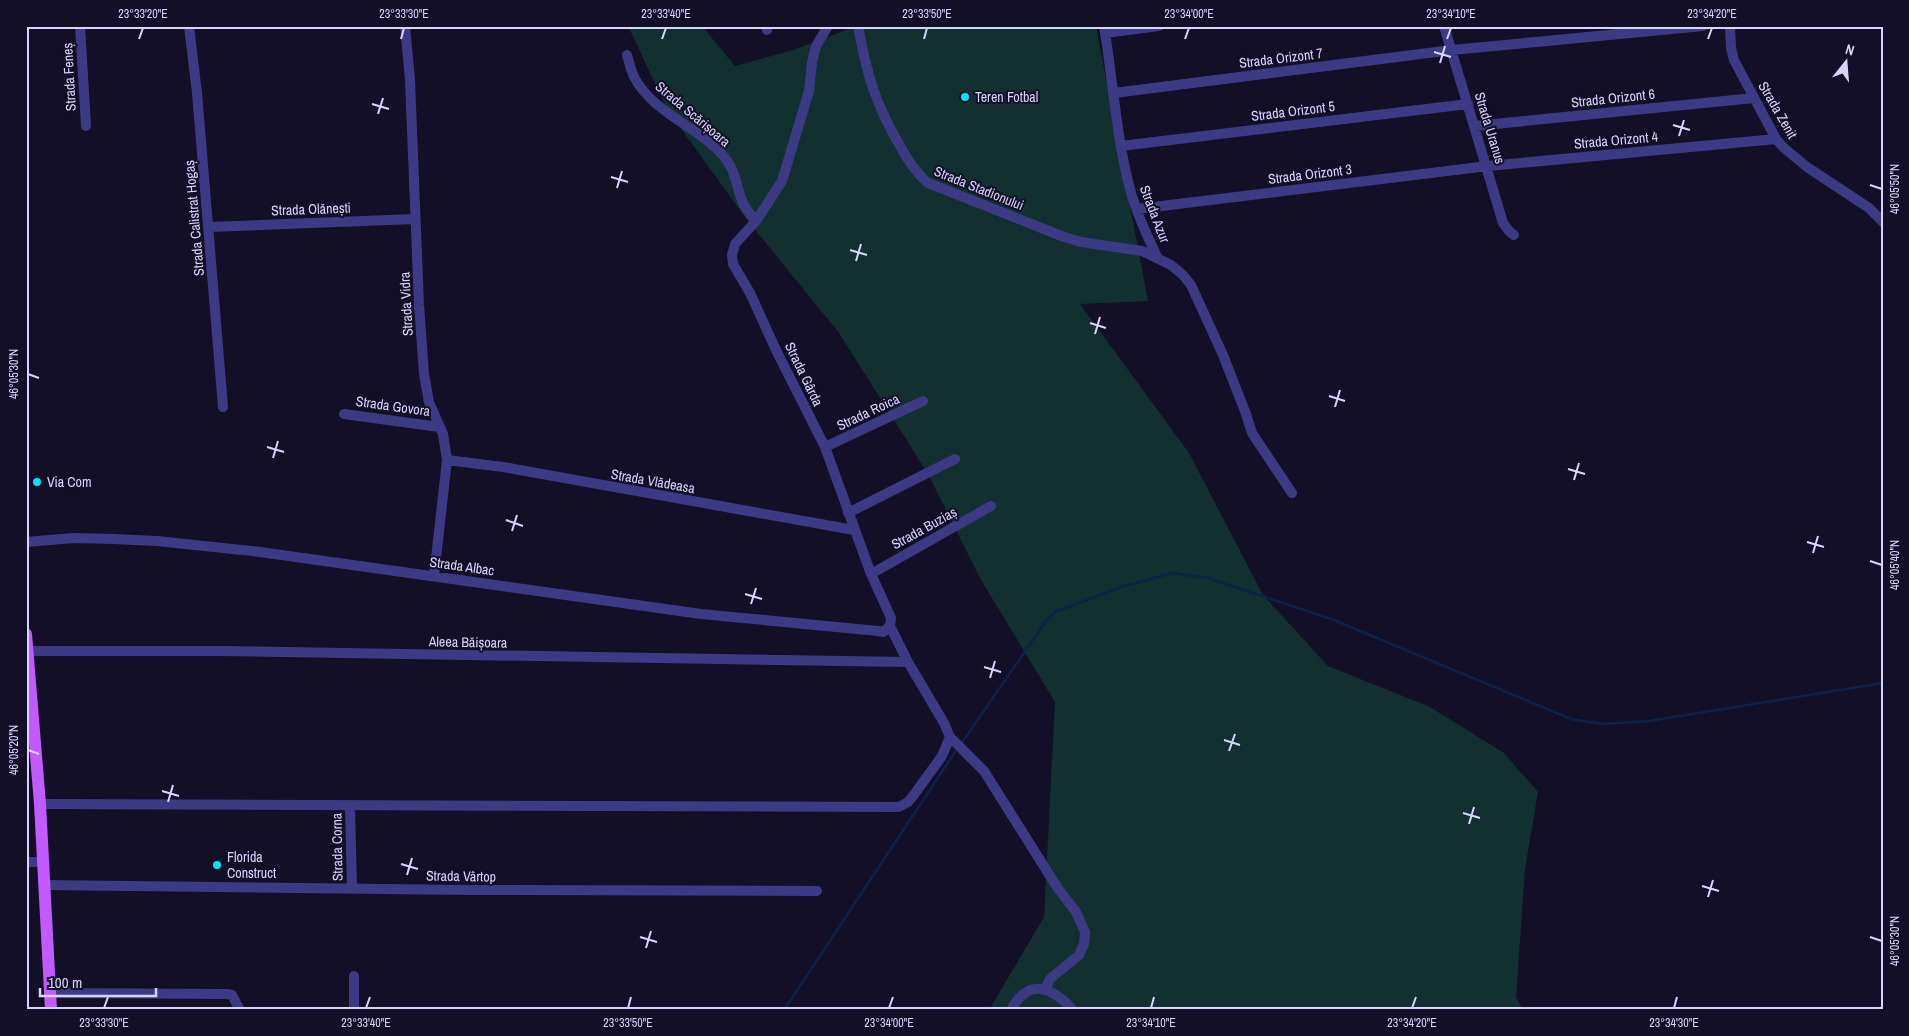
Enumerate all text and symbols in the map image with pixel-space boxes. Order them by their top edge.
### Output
text: 23°33'20"E [118,6,168,22]
text: 23°33'30"E [379,6,429,22]
text: 23°33'40"E [641,6,691,22]
text: 23°33'50"E [902,6,952,22]
text: 23°34'00"E [1164,6,1214,22]
text: 23°34'10"E [1426,6,1476,22]
text: 23°34'20"E [1687,6,1737,22]
north arrow [1822,38,1872,88]
text: N [1843,40,1856,59]
street label: Strada Feneș [58,42,80,112]
street label: Strada Orizont 7 [1238,44,1324,72]
street label: Strada Scărișoara [652,77,735,151]
street label: Strada Zenit [1754,78,1802,142]
street label: Strada Orizont 6 [1570,85,1656,111]
place label: Teren Fotbal [975,88,1038,106]
street label: Strada Uranus [1471,90,1510,166]
marker: Teren Fotbal [959,91,971,103]
street label: Strada Orizont 5 [1250,97,1336,125]
street label: Strada Orizont 4 [1573,127,1659,153]
street label: Strada Calistrat Hogaș [180,159,208,277]
street label: Strada Orizont 3 [1267,160,1353,188]
street label: Strada Stadionului [932,162,1026,214]
text: 46°05'50"N [1887,164,1903,214]
street label: Strada Azur [1136,183,1174,245]
street label: Strada Olănești [271,199,351,219]
street label: Strada Vidra [395,271,417,337]
street label: Strada Gârda [781,339,827,409]
text: 46°05'30"N [6,349,22,399]
street label: Strada Roica [834,389,903,434]
street label: Strada Govora [355,392,432,420]
street label: Strada Vlădeasa [610,465,697,497]
place label: Via Com [47,473,91,491]
marker: Via Com [31,476,43,488]
street label: Strada Buziaș [888,503,960,553]
text: 46°05'40"N [1887,540,1903,590]
street label: Strada Albac [429,553,496,579]
street label: Aleea Băișoara [428,632,508,652]
text: 46°05'20"N [6,725,22,775]
street label: Strada Corna [327,812,347,881]
place label: Florida Construct [227,848,276,882]
marker: Florida Construct [211,859,223,871]
street label: Strada Vârtop [426,866,496,886]
text: 46°05'30"N [1887,916,1903,966]
scale bar [40,966,156,998]
text: 100 m [48,972,82,993]
text: 23°33'30"E [79,1015,129,1031]
text: 23°33'40"E [341,1015,391,1031]
text: 23°33'50"E [603,1015,653,1031]
text: 23°34'00"E [864,1015,914,1031]
text: 23°34'10"E [1126,1015,1176,1031]
text: 23°34'20"E [1387,1015,1437,1031]
text: 23°34'30"E [1649,1015,1699,1031]

